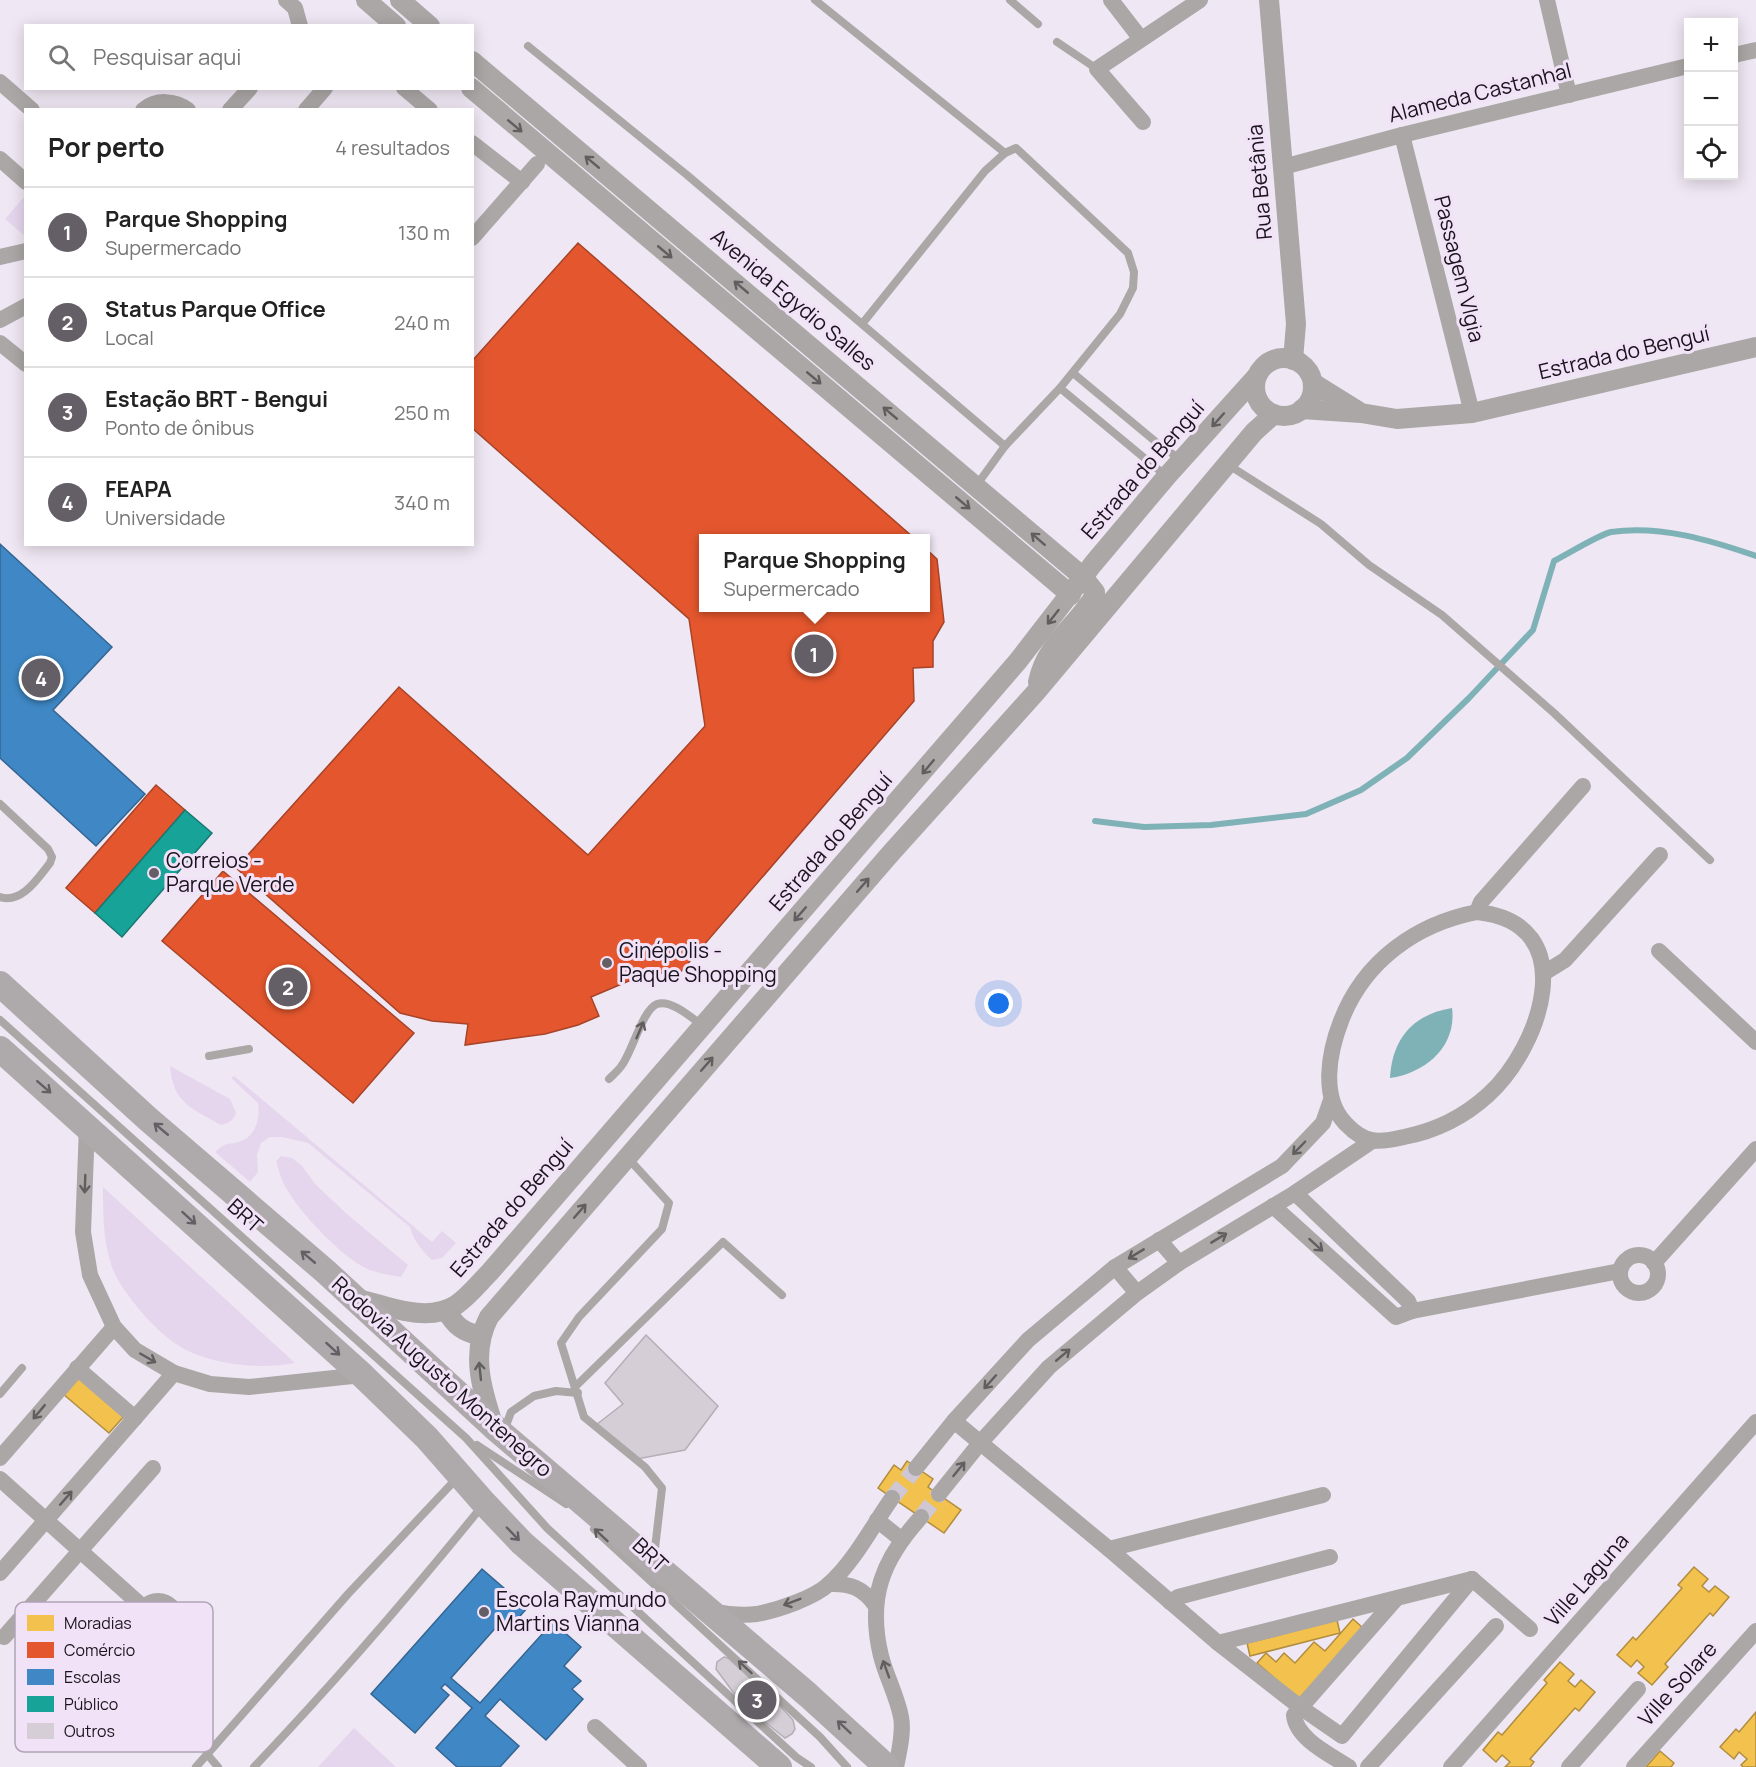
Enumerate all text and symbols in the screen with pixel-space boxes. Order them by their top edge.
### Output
map controls [1684,18,1738,180]
button: + [1684,18,1738,72]
search box [24,24,474,90]
icon: search [45,41,78,74]
text: Pesquisar aqui [93,42,241,72]
street label: Alameda Castanhal [1385,56,1574,128]
button: − [1684,72,1738,126]
one-way arrow [507,119,522,133]
street label: Rua Betânia [1240,123,1278,241]
button: locate [1684,126,1738,180]
text: Por perto [48,129,165,165]
text: 4 resultados [335,134,450,161]
one-way arrow [584,155,600,168]
street label: Passagem Vlgia [1428,193,1492,345]
text: Parque Shopping [105,204,288,234]
text: 1 [63,219,72,246]
text: 130 m [398,219,450,246]
street label: Avenida Egydio Salles [705,222,882,377]
text: Supermercado [105,234,241,261]
one-way arrow [656,245,672,258]
one-way arrow [733,281,749,294]
text: Status Parque Office [105,294,326,324]
text: 2 [62,309,73,336]
text: 240 m [394,309,450,336]
street label: Estrada do Benguí [1536,319,1712,385]
text: Local [105,324,154,351]
one-way arrow [806,371,822,384]
text: Estação BRT - Bengui [105,384,328,414]
street label: Estrada do Benguí [1074,394,1210,544]
text: 3 [62,399,73,426]
text: 250 m [394,399,450,426]
one-way arrow [883,406,898,420]
one-way arrow [1211,412,1225,427]
text: Ponto de ônibus [105,414,254,441]
text: FEAPA [105,474,172,504]
text: 4 [61,489,74,516]
text: 340 m [394,489,450,516]
one-way arrow [955,497,971,510]
text: Universidade [105,504,226,531]
one-way arrow [1031,532,1046,546]
popup [699,534,930,612]
text: Parque Shopping [723,545,906,575]
text: Supermercado [723,575,860,602]
one-way arrow [1047,609,1060,625]
pin: 1 [794,632,834,676]
pin: 4 [22,656,60,700]
one-way arrow [921,759,934,775]
street label: Estrada do Benguí [762,766,898,916]
place label: Correios - Parque Verde [166,846,295,898]
marker: Correios - Parque Verde [147,866,161,880]
one-way arrow [856,878,870,893]
one-way arrow [793,906,807,921]
place label: Cinépolis - Paque Shopping [619,936,777,988]
marker: Cinépolis - Paque Shopping [600,956,614,970]
pin: 2 [268,964,308,1010]
your location [984,989,1013,1018]
one-way arrow [635,1021,646,1040]
one-way arrow [701,1056,714,1072]
one-way arrow [36,1080,51,1094]
one-way arrow [153,1123,169,1136]
street label: Estrada do Benguí [443,1132,579,1282]
one-way arrow [1292,1140,1306,1155]
one-way arrow [80,1174,91,1194]
street label: BRT [222,1192,270,1239]
one-way arrow [573,1203,586,1219]
one-way arrow [181,1211,196,1225]
one-way arrow [1210,1232,1227,1244]
one-way arrow [1309,1238,1324,1252]
one-way arrow [1128,1248,1145,1260]
one-way arrow [301,1250,316,1264]
street label: Rodovia Augusto Montenegro [327,1270,559,1483]
one-way arrow [325,1342,340,1356]
one-way arrow [1055,1348,1070,1362]
one-way arrow [139,1352,156,1364]
one-way arrow [474,1361,485,1381]
one-way arrow [983,1374,997,1389]
one-way arrow [32,1404,46,1419]
one-way arrow [953,1461,966,1477]
one-way arrow [59,1491,73,1506]
one-way arrow [505,1526,520,1541]
street label: Ville Laguna [1538,1527,1634,1632]
one-way arrow [594,1528,609,1542]
street label: BRT [627,1531,675,1578]
place label: Escola Raymundo Martins Vianna [496,1585,666,1637]
one-way arrow [784,1598,802,1609]
legend [15,1602,213,1752]
marker: Escola Raymundo Martins Vianna [477,1605,491,1619]
text: Moradias [64,1612,132,1634]
street label: Ville Solare [1632,1635,1723,1732]
text: Comércio [64,1639,135,1661]
one-way arrow [738,1660,753,1674]
one-way arrow [880,1661,891,1679]
text: Escolas [64,1666,121,1688]
pin: 3 [738,1678,777,1722]
text: Público [64,1693,118,1715]
text: Outros [64,1720,115,1742]
one-way arrow [836,1720,851,1735]

